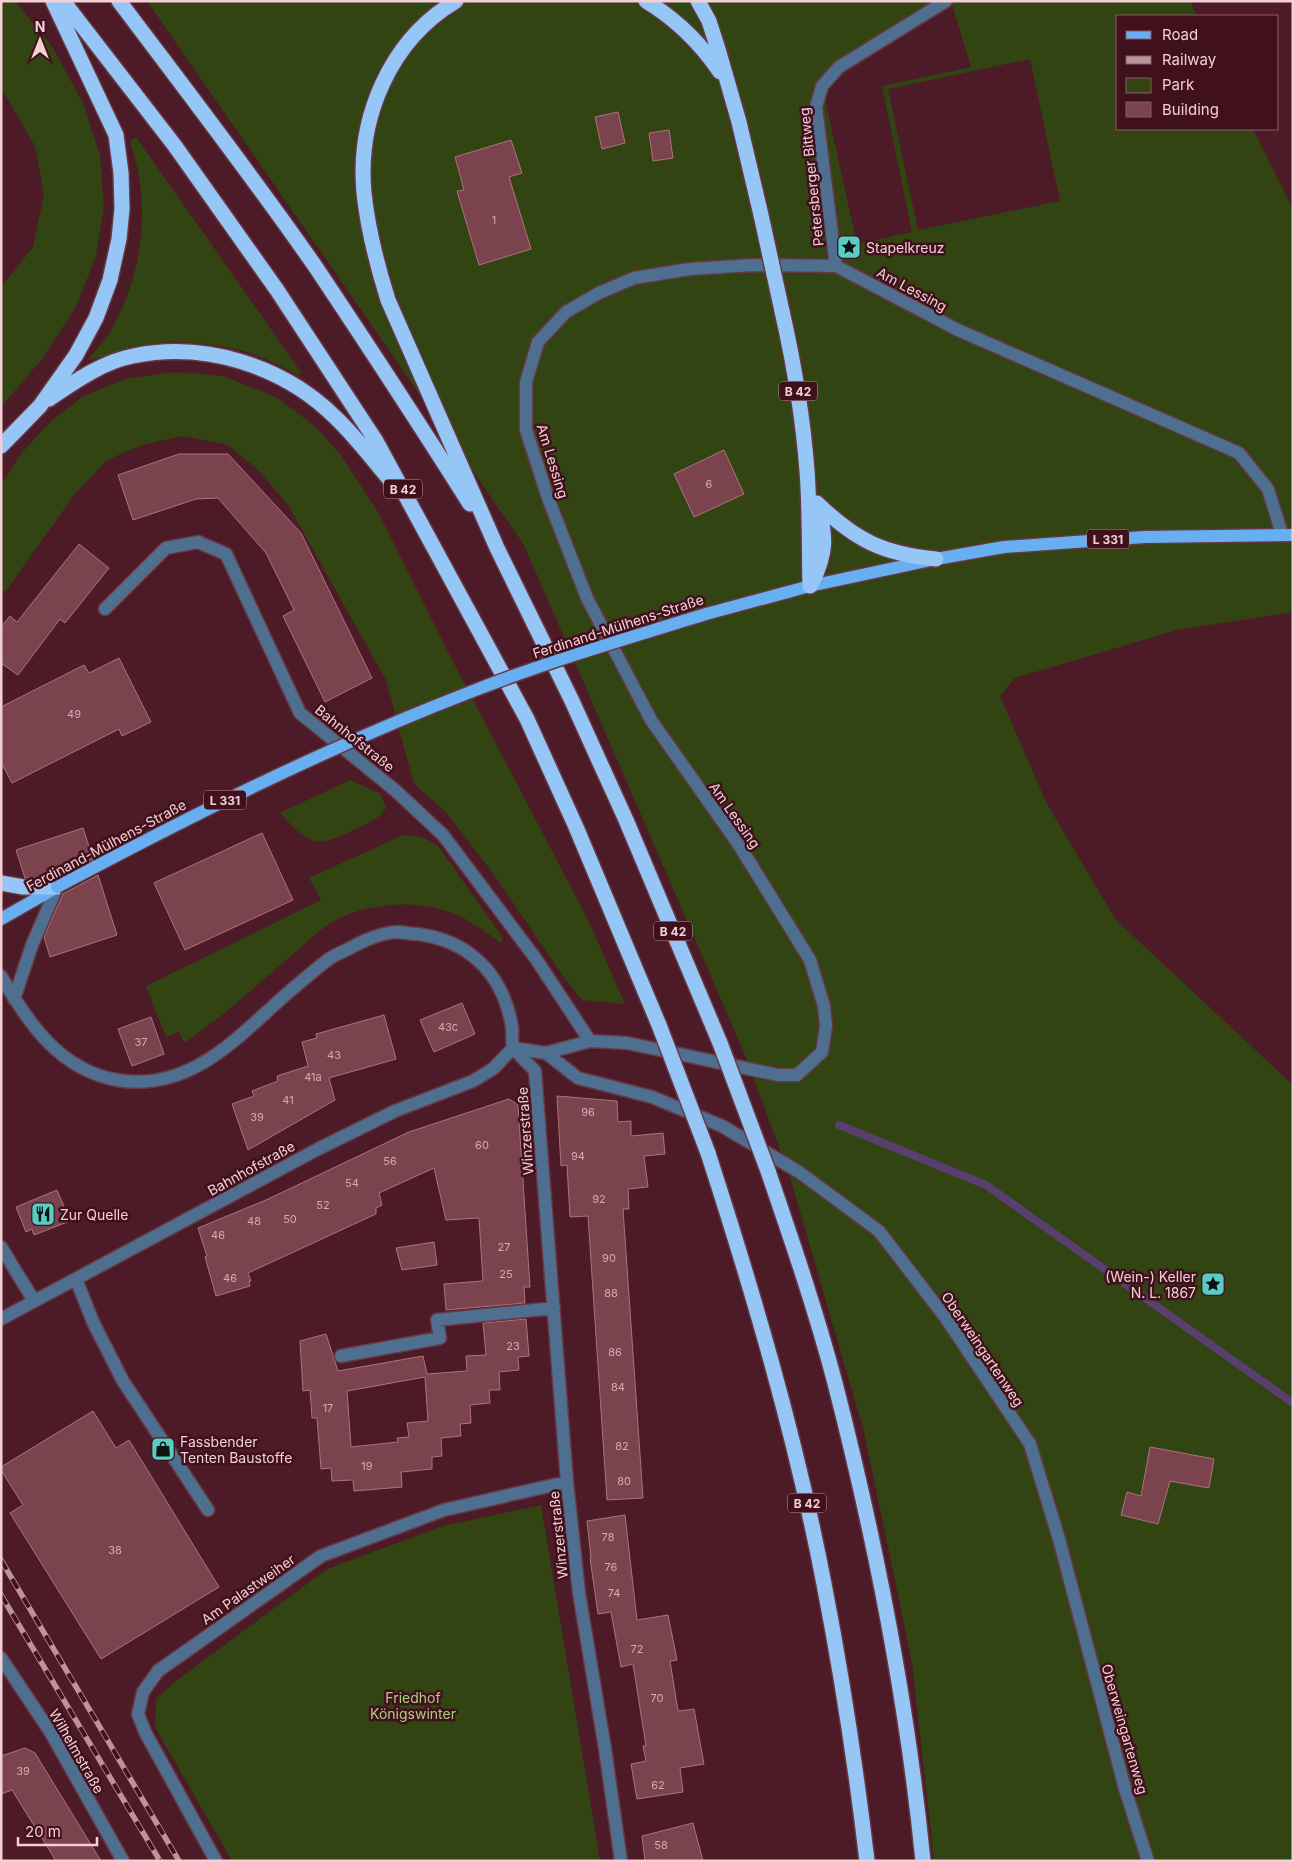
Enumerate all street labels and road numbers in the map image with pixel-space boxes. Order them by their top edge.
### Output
street label: Petersberger Bittweg [795,107,827,247]
street label: Am Lessing [874,263,950,315]
road number: B 42 [779,382,817,401]
street label: Am Lessing [534,422,572,500]
road number: B 42 [384,479,422,498]
road number: L 331 [1087,530,1129,548]
street label: Ferdinand-Mülhens-Straße [530,590,706,662]
street label: Bahnhofstraße [312,701,398,775]
street label: Am Lessing [706,779,764,851]
road number: L 331 [204,790,246,810]
street label: Ferdinand-Mülhens-Straße [23,796,189,894]
road number: B 42 [654,921,692,940]
street label: Winzerstraße [513,1086,537,1176]
street label: Bahnhofstraße [204,1137,298,1199]
street label: Oberweingartenweg [938,1288,1028,1410]
street label: Winzerstraße [545,1490,571,1580]
road number: B 42 [788,1494,826,1512]
street label: Am Palastweiher [198,1550,298,1628]
street label: Oberweingartenweg [1098,1662,1152,1796]
street label: Wilhelmstraße [46,1706,108,1796]

